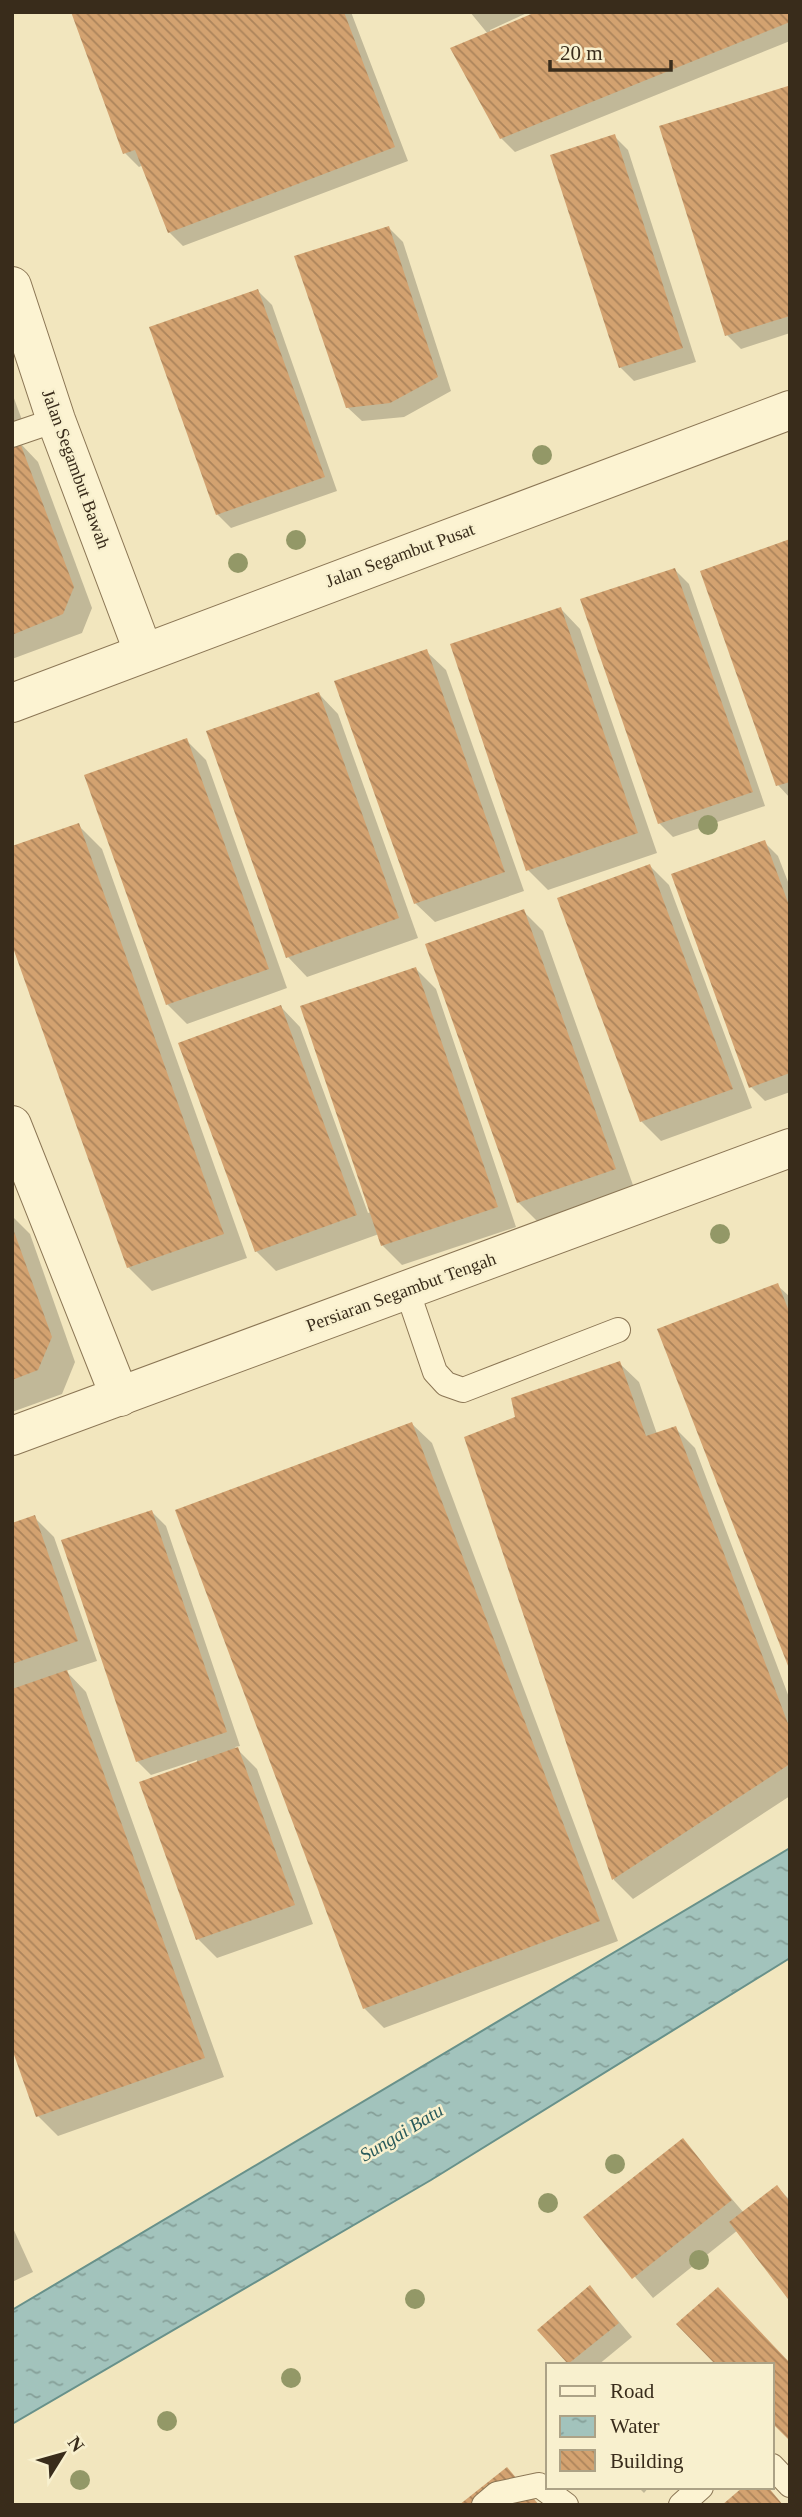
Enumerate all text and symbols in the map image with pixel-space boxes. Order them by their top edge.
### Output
scale bar [550,28,671,72]
text: 20 m [560,41,603,65]
street label: Jalan Segambut Bawah [38,387,114,551]
street label: Jalan Segambut Pusat [323,519,477,591]
street label: Persiaran Segambut Tengah [303,1248,499,1336]
water label: Sungai Batu [356,2099,447,2165]
legend [546,2363,774,2489]
text: Road [610,2379,655,2403]
text: Water [610,2414,660,2438]
north arrow [28,2419,98,2489]
text: N [64,2432,89,2456]
text: Building [610,2449,684,2473]

